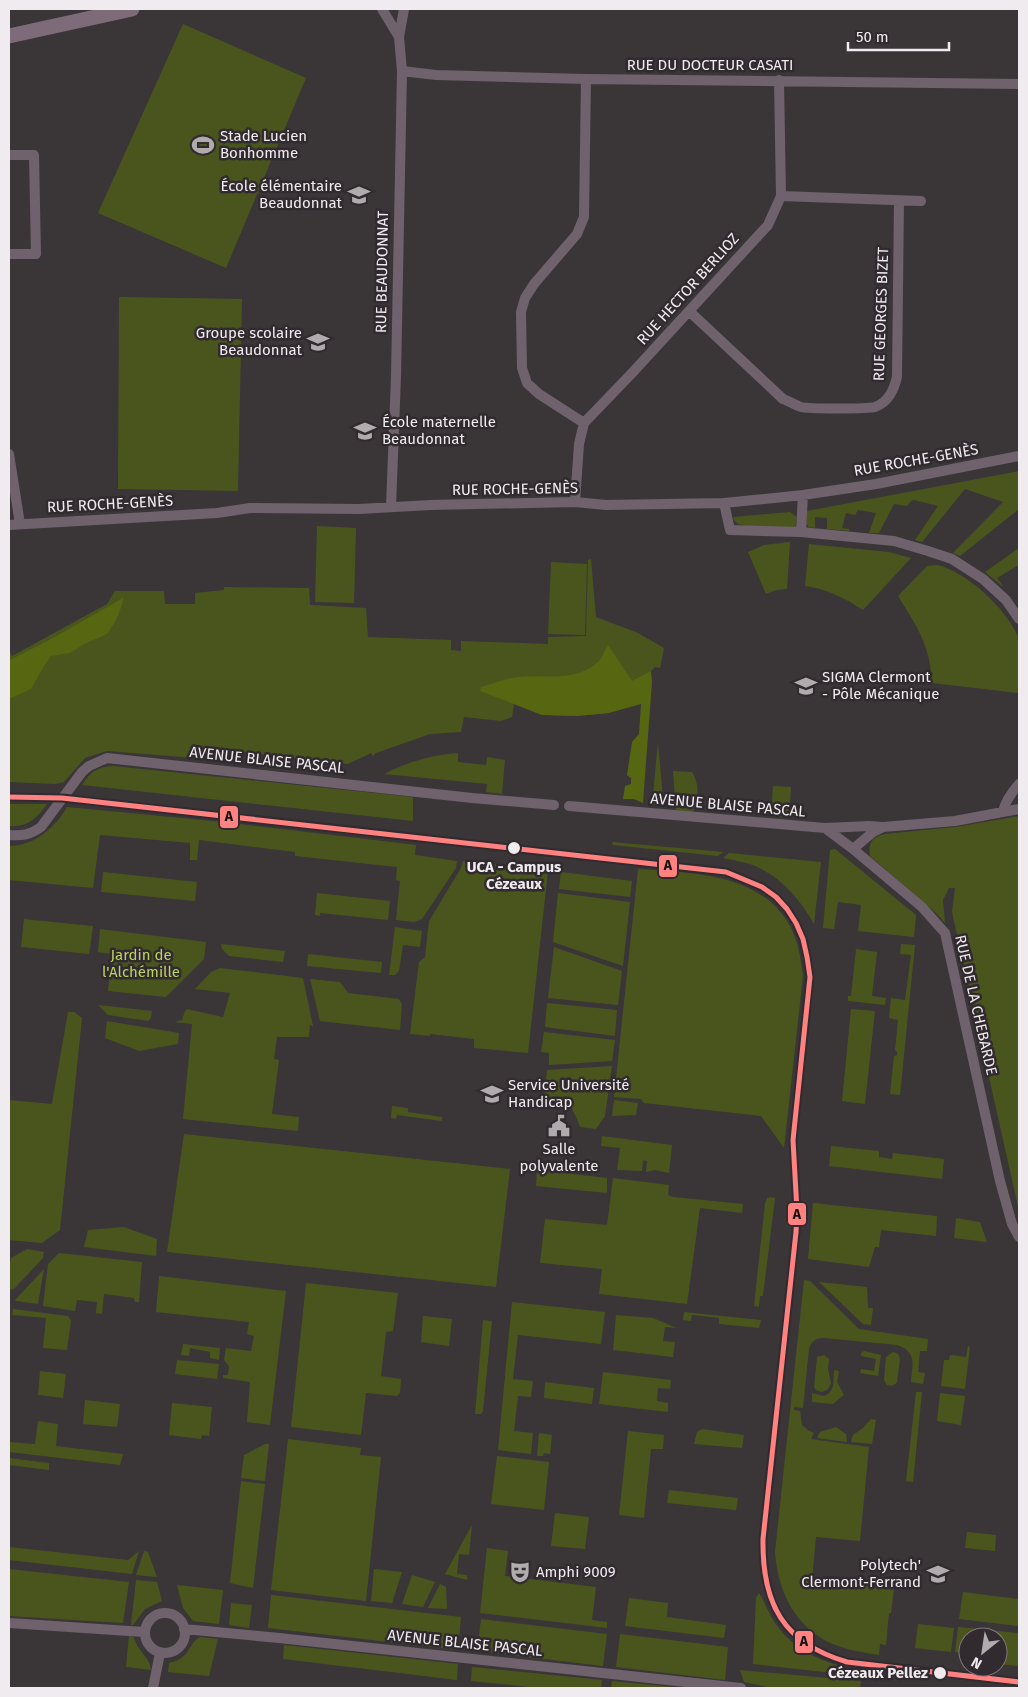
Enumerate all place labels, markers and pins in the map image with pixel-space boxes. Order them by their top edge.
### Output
place label: Stade Lucien Bonhomme [220,127,307,162]
sports icon: Stade Lucien Bonhomme [190,132,216,158]
place label: École élémentaire Beaudonnat [220,177,343,212]
school or university icon: École élémentaire Beaudonnat [346,182,372,208]
place label: Groupe scolaire Beaudonnat [196,324,303,359]
school or university icon: Groupe scolaire Beaudonnat [305,329,331,355]
place label: École maternelle Beaudonnat [382,413,496,448]
school or university icon: École maternelle Beaudonnat [352,418,378,444]
place label: SIGMA Clermont - Pôle Mécanique [822,668,939,703]
school or university icon: SIGMA Clermont - Pôle Mécanique [793,673,819,699]
marker: UCA - Campus Cézeaux [506,840,522,856]
place label: UCA - Campus Cézeaux [467,858,561,893]
place label: Service Université Handicap [508,1076,629,1111]
school or university icon: Service Université Handicap [479,1081,505,1107]
public building icon: Salle polyvalente [546,1113,572,1139]
place label: Salle polyvalente [519,1140,599,1175]
place label: Polytech' Clermont-Ferrand [801,1556,921,1591]
theatre icon: Amphi 9009 [507,1559,533,1585]
school or university icon: Polytech' Clermont-Ferrand [925,1561,951,1587]
place label: Amphi 9009 [536,1563,616,1581]
place label: Cézeaux Pellez [828,1664,928,1682]
marker: Cézeaux Pellez [932,1665,948,1681]

